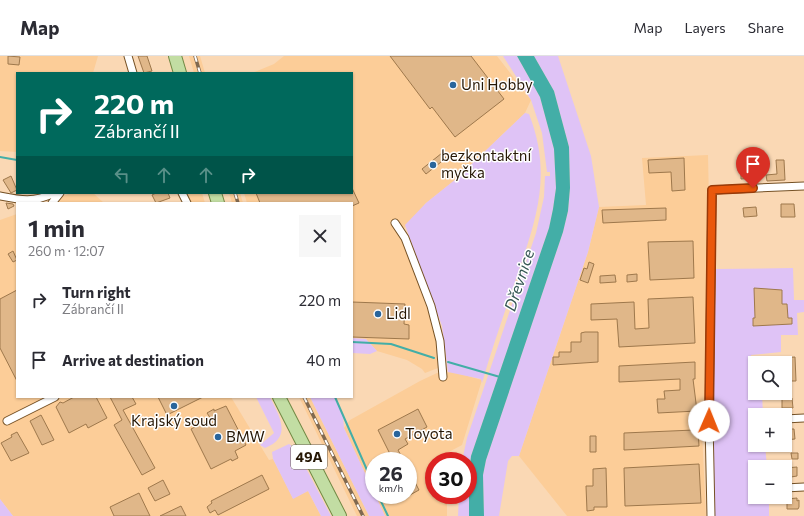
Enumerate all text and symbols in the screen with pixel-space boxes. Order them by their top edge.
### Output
text: Map [20,16,59,39]
text: Map [634,19,662,36]
text: Layers [684,19,726,36]
text: Share [748,19,784,36]
place label: Uni Hobby [461,75,533,93]
marker: Uni Hobby [448,80,458,90]
text: 220 m [94,86,174,120]
icon: right [28,88,80,140]
text: Zábrančí II [94,120,180,142]
place label: bezkontaktní myčka [441,146,532,181]
pin [736,147,770,188]
icon: arrive [742,153,764,175]
marker: bezkontaktní myčka [428,160,438,170]
icon: left [111,164,133,186]
icon: ahead [153,164,175,186]
icon: ahead [195,164,217,186]
icon: right [237,164,259,186]
text: 1 min [28,213,85,242]
button: close [299,215,341,257]
text: 260 m · 12:07 [28,243,105,259]
water label: Dřevnice [500,246,538,313]
text: Turn right [62,283,131,301]
icon: right [28,289,50,311]
text: 220 m [299,291,341,309]
text: Zábrančí II [62,301,124,317]
place label: Lidl [386,304,411,322]
marker: Lidl [373,309,383,319]
icon: arrive [28,349,50,371]
text: Arrive at destination [62,351,204,369]
text: 40 m [306,351,341,369]
map controls [748,356,792,504]
button: search [748,356,792,400]
position arrow [688,400,730,442]
marker: Krajský soud [169,401,179,411]
button: + [748,408,792,452]
place label: Krajský soud [131,411,217,429]
place label: Toyota [405,424,453,442]
place label: BMW [226,427,265,445]
marker: Toyota [392,429,402,439]
marker: BMW [213,432,223,442]
road number: 49A [291,445,327,469]
speed limit sign: 30 [425,452,477,504]
button: − [748,460,792,504]
text: 26 [379,461,403,485]
text: km/h [379,482,403,494]

